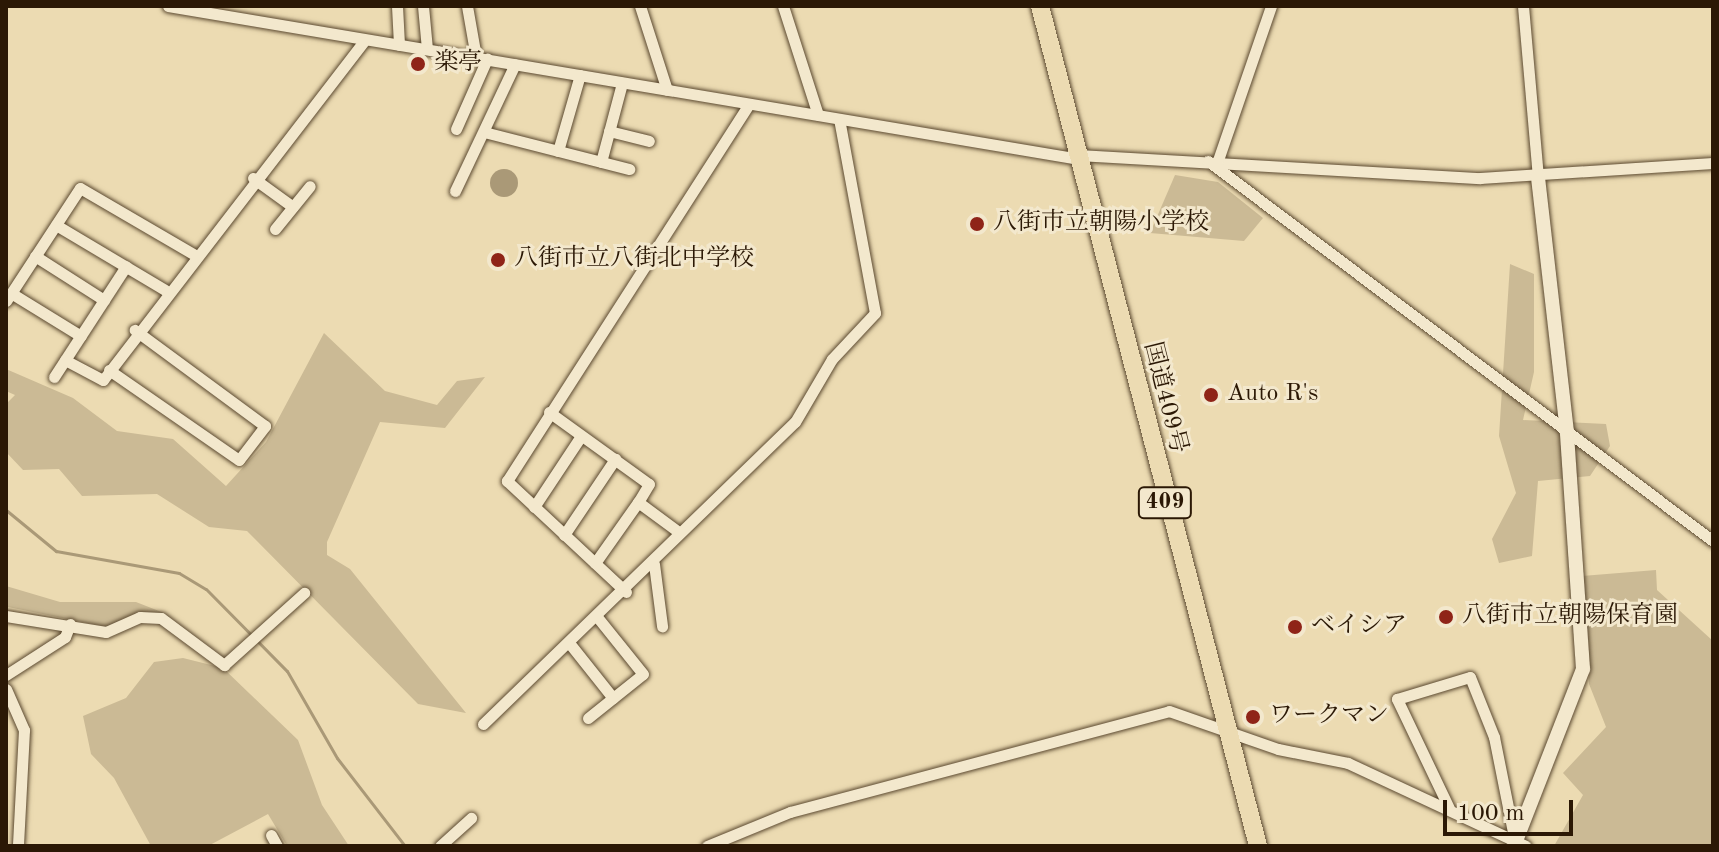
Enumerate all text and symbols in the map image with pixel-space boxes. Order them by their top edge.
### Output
place label: 楽亭 [434,50,482,78]
marker: 楽亭 [409,55,427,73]
place label: 八街市立朝陽小学校 [993,210,1209,238]
marker: 八街市立朝陽小学校 [968,215,986,233]
place label: 八街市立八街北中学校 [514,246,754,274]
marker: 八街市立八街北中学校 [489,251,507,269]
street label: 国道409号 [1136,339,1192,457]
place label: Auto R's [1227,381,1319,409]
marker: Auto R's [1202,386,1220,404]
road number: 409 [1137,485,1193,521]
place label: 八街市立朝陽保育園 [1462,603,1678,631]
marker: 八街市立朝陽保育園 [1437,608,1455,626]
place label: ベイシア [1311,613,1407,641]
marker: ベイシア [1286,618,1304,636]
place label: ワークマン [1269,703,1389,731]
marker: ワークマン [1244,708,1262,726]
scale bar [1447,784,1577,834]
text: 100 m [1457,802,1525,826]

